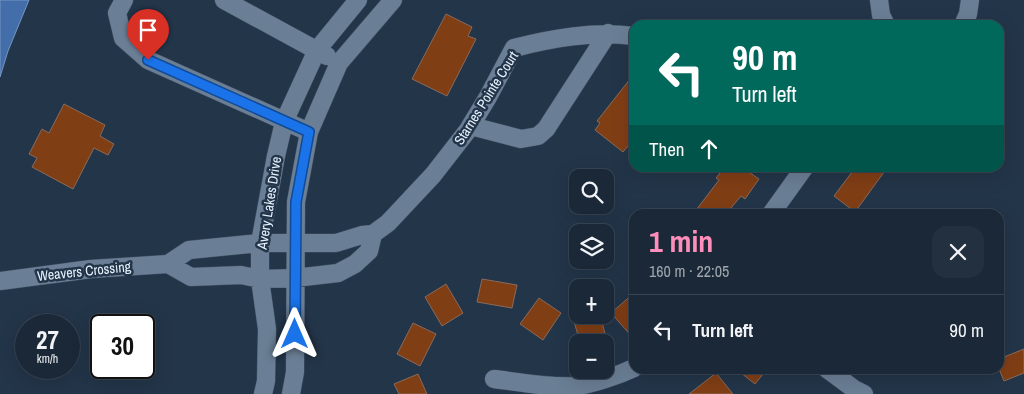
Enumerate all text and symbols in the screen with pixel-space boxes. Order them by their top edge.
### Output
pin [127,9,169,60]
icon: arrive [134,16,162,44]
text: 90 m [732,34,797,81]
icon: left [649,40,714,105]
street label: Starnes Pointe Court [450,48,522,148]
text: Turn left [732,79,797,109]
icon: ahead [695,135,723,163]
text: Then [649,136,685,162]
street label: Avery Lakes Drive [253,155,285,252]
map controls [569,169,614,379]
button: search [569,169,614,214]
text: 1 min [649,221,713,261]
button: layers [569,224,614,269]
button: close [932,226,984,278]
street label: Weavers Crossing [36,257,132,285]
text: 160 m · 22:05 [649,260,729,282]
button: + [569,279,614,324]
position arrow [268,307,320,359]
speed limit sign: 30 [90,314,155,379]
icon: left [649,316,677,344]
text: Turn left [692,317,753,343]
text: 90 m [949,317,984,343]
text: 27 [36,323,59,357]
button: − [569,334,614,379]
text: km/h [37,351,58,367]

